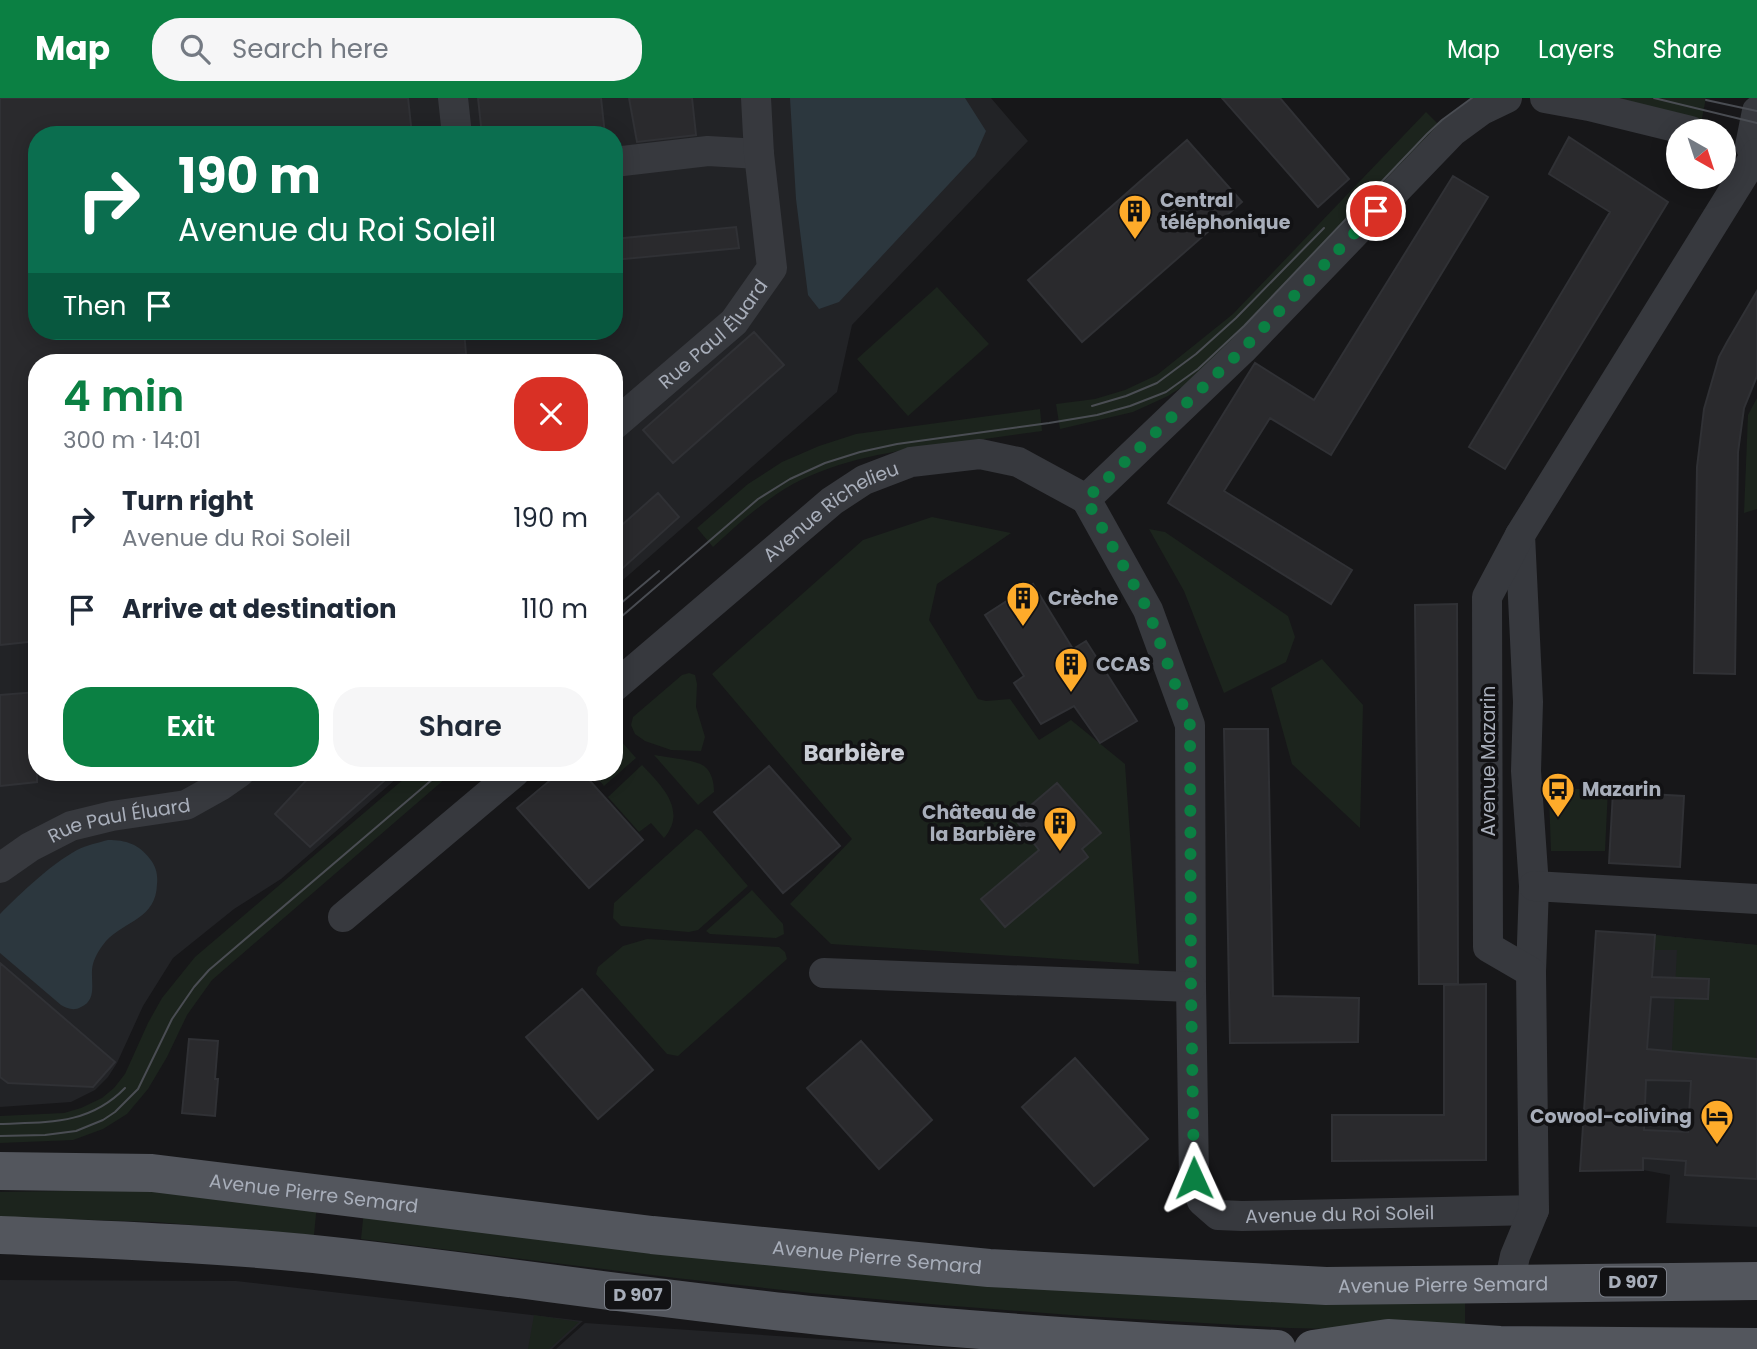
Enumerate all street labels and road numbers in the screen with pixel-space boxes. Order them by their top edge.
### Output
street label: Rue Paul Éluard [653,274,774,395]
street label: Avenue Richelieu [757,455,903,568]
street label: Avenue Mazarin [1475,685,1502,837]
street label: Rue Paul Éluard [43,792,192,850]
street label: Avenue Pierre Semard [208,1167,420,1220]
street label: Avenue du Roi Soleil [1245,1199,1435,1230]
street label: Avenue Pierre Semard [771,1234,983,1281]
road number: D 907 [1600,1268,1666,1296]
street label: Avenue Pierre Semard [1338,1270,1548,1300]
road number: D 907 [605,1280,671,1310]

